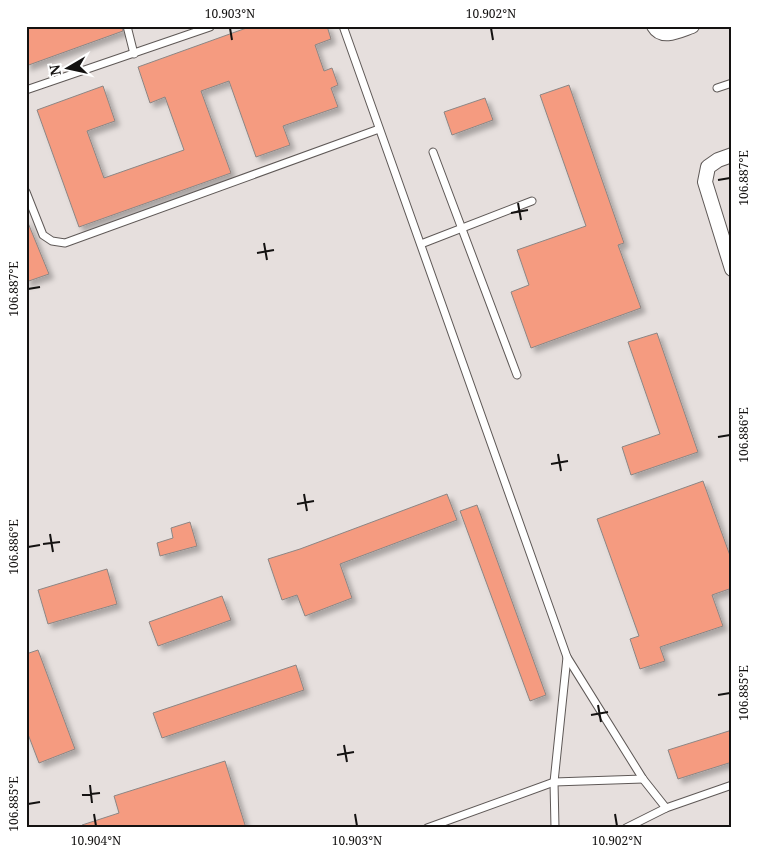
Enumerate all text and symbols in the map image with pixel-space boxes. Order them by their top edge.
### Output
text: 10.903°N [205,5,255,22]
text: 10.902°N [466,5,516,22]
north arrow [42,42,92,92]
text: N [44,63,65,77]
text: 106.887°E [735,150,752,206]
text: 106.887°E [5,261,22,317]
text: 106.886°E [735,407,752,463]
text: 106.886°E [5,519,22,575]
text: 106.885°E [735,665,752,721]
text: 106.885°E [5,776,22,832]
text: 10.904°N [71,832,121,849]
text: 10.903°N [332,832,382,849]
text: 10.902°N [592,832,642,849]

